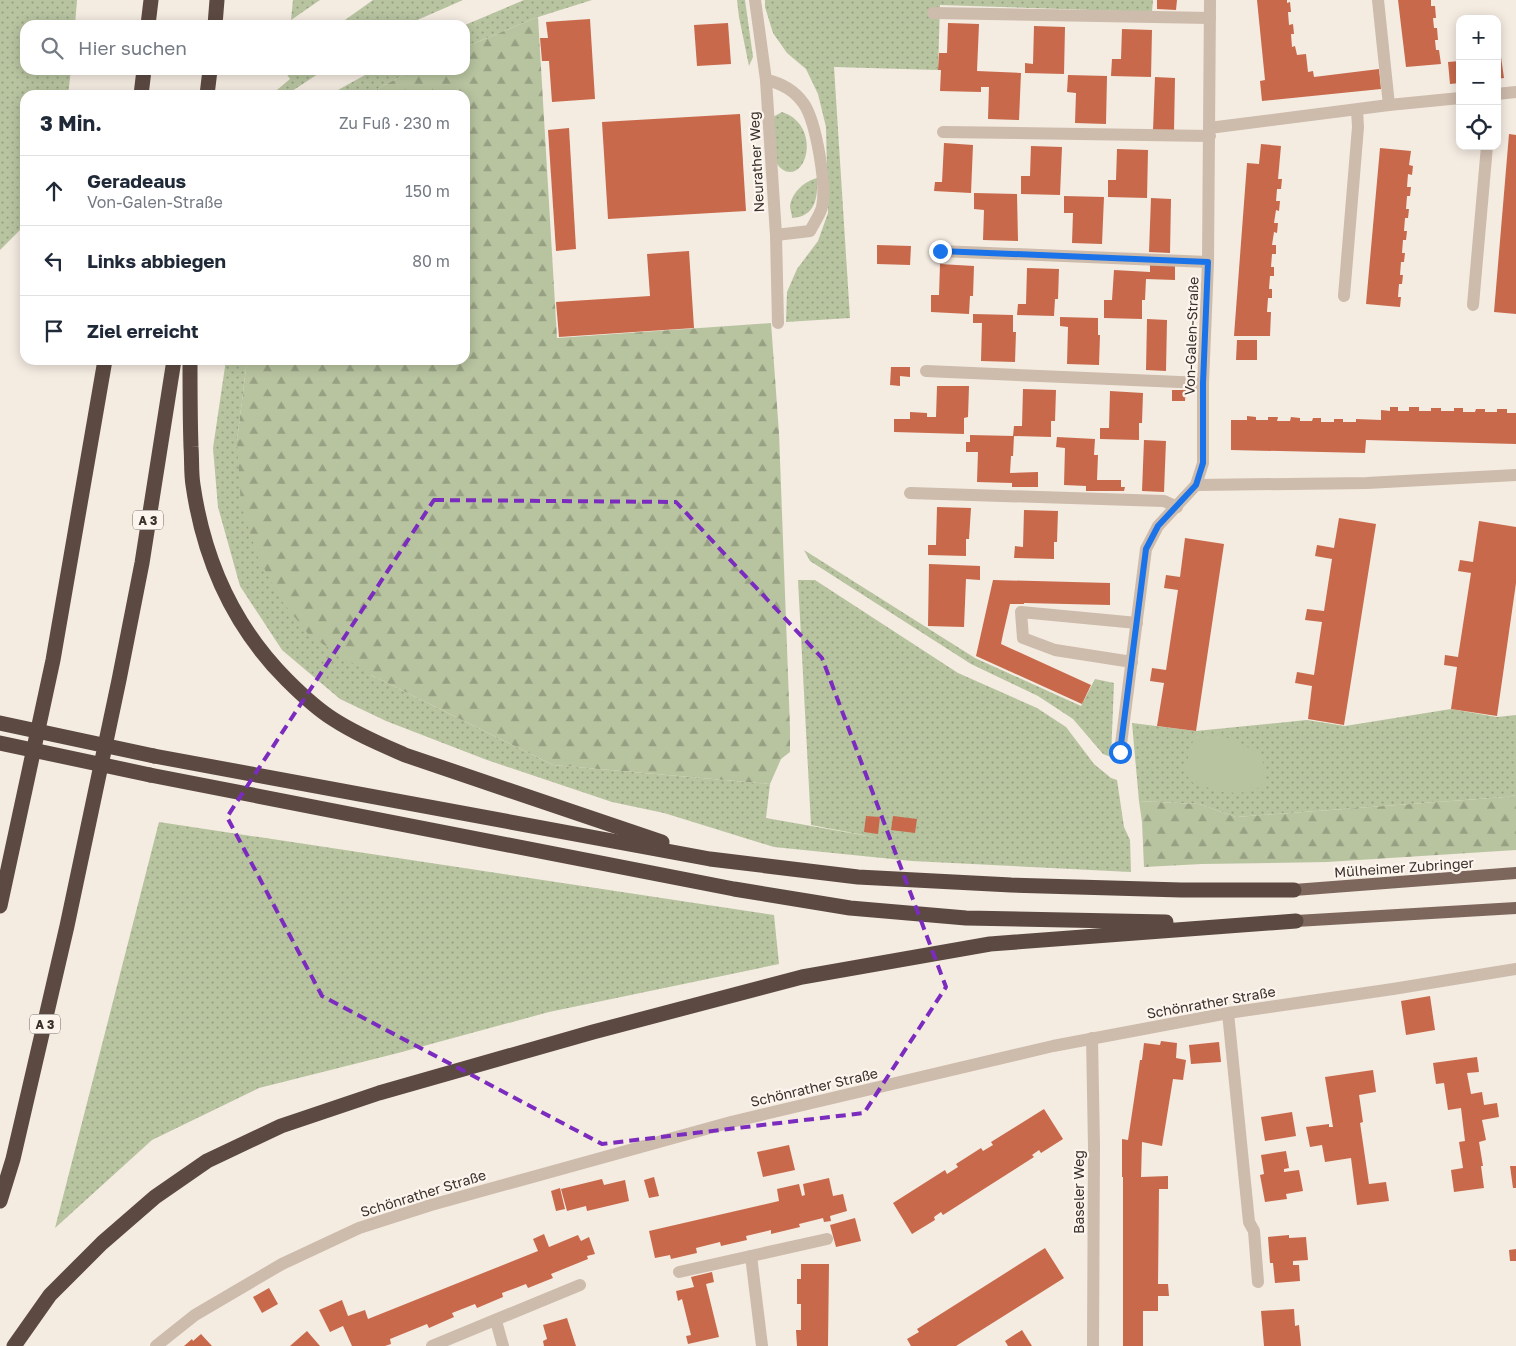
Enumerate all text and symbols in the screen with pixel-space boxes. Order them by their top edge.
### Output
map controls [1456,15,1501,150]
button: + [1456,15,1501,60]
search box [20,20,470,75]
icon: search [38,34,66,62]
text: Hier suchen [78,36,187,59]
button: − [1456,60,1501,105]
button: locate [1456,105,1501,150]
text: 3 Min. [40,110,102,136]
street label: Neurather Weg [745,111,767,213]
text: Zu Fuß · 230 m [339,113,450,133]
text: Geradeaus [87,169,186,192]
icon: ahead [40,177,68,205]
text: 150 m [405,181,450,201]
text: Von-Galen-Straße [87,192,223,212]
route end [929,240,952,263]
icon: left [40,247,68,275]
text: Links abbiegen [87,249,226,272]
text: 80 m [412,251,450,271]
street label: Von-Galen-Straße [1180,276,1202,396]
icon: arrive [40,317,68,345]
text: Ziel erreicht [87,319,199,342]
road number: A 3 [133,510,163,530]
route start [1109,741,1132,764]
street label: Mülheimer Zubringer [1333,854,1475,880]
street label: Schönrather Straße [1145,982,1277,1022]
road number: A 3 [30,1014,60,1034]
street label: Schönrather Straße [749,1064,879,1110]
street label: Baseler Weg [1070,1150,1087,1234]
street label: Schönrather Straße [358,1166,488,1220]

